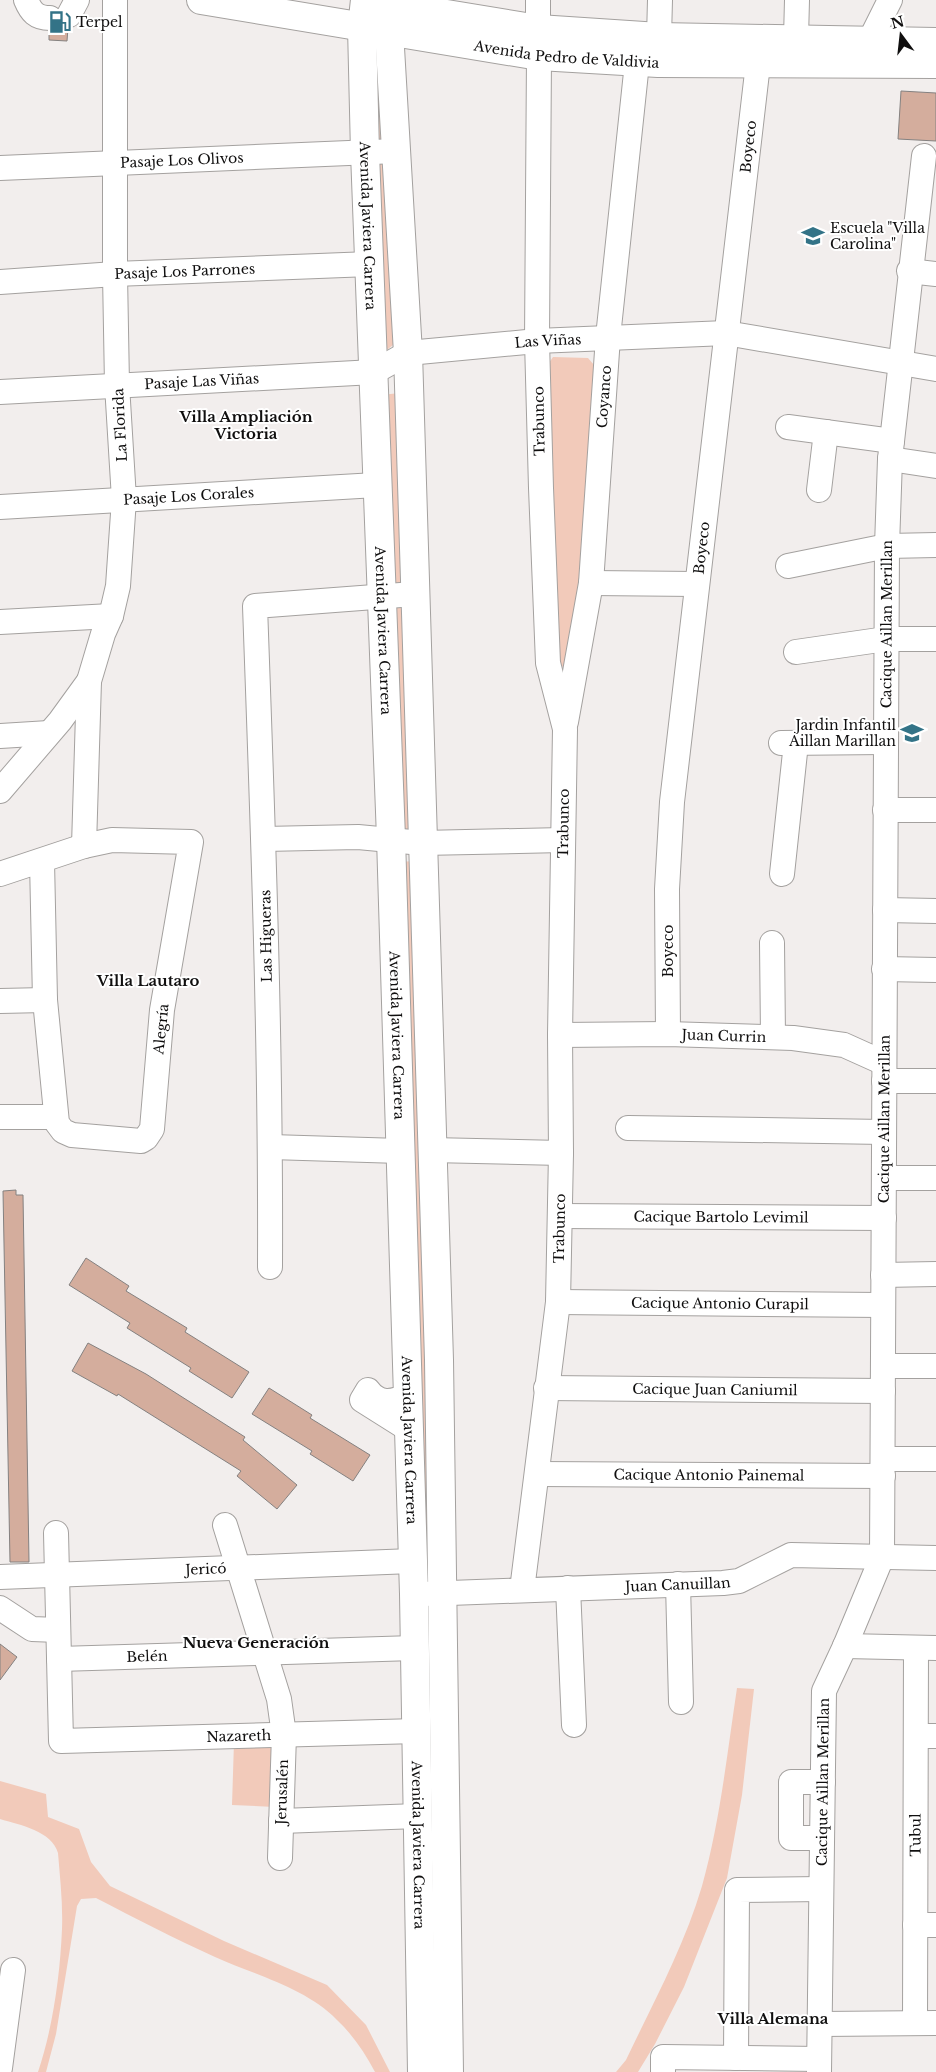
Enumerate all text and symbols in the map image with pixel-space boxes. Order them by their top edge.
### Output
fuel station icon: Terpel [47,9,73,35]
north arrow [876,10,926,60]
text: N [889,12,906,33]
place label: Terpel [76,13,123,31]
street label: Avenida Pedro de Valdivia [472,36,660,72]
street label: Boyeco [736,119,760,174]
street label: Avenida Javiera Carrera [356,140,380,311]
street label: Pasaje Los Olivos [120,149,244,172]
place label: Escuela "Villa Carolina" [830,219,925,253]
school or university icon: Escuela "Villa Carolina" [800,223,826,249]
street label: Pasaje Los Parrones [114,260,255,283]
street label: Las Viñas [514,330,582,352]
street label: Coyanco [593,365,615,429]
street label: Pasaje Las Viñas [144,369,260,393]
street label: Trabunco [529,386,549,456]
street label: La Florida [109,388,131,462]
district label: Villa Ampliación Victoria [178,407,313,443]
street label: Pasaje Los Corales [123,483,255,509]
street label: Boyeco [690,521,714,575]
street label: Cacique Aillan Merillan [877,539,896,708]
street label: Avenida Javiera Carrera [371,545,395,715]
place label: Jardin Infantil Aillan Marillan [788,716,896,750]
school or university icon: Jardin Infantil Aillan Marillan [899,720,925,746]
street label: Trabunco [554,788,573,858]
street label: Las Higueras [256,890,276,982]
street label: Boyeco [659,925,677,977]
street label: Avenida Javiera Carrera [385,950,409,1120]
district label: Villa Lautaro [96,971,199,990]
street label: Alegría [149,1002,173,1056]
street label: Juan Currin [679,1025,767,1046]
street label: Cacique Aillan Merillan [875,1034,894,1203]
street label: Trabunco [550,1193,569,1263]
street label: Cacique Bartolo Levimil [633,1207,809,1227]
street label: Cacique Antonio Curapil [631,1294,809,1313]
street label: Avenida Javiera Carrera [398,1354,421,1525]
street label: Cacique Juan Caniumil [632,1380,798,1399]
street label: Cacique Antonio Painemal [613,1465,805,1485]
street label: Jericó [183,1559,227,1579]
street label: Juan Canuillan [623,1573,732,1596]
district label: Nueva Generación [182,1633,330,1652]
street label: Belén [126,1647,168,1666]
street label: Cacique Aillan Merillan [813,1697,833,1866]
street label: Nazareth [206,1726,272,1746]
street label: Jerusalén [272,1759,292,1827]
street label: Avenida Javiera Carrera [408,1759,429,1930]
street label: Tubul [906,1813,925,1856]
district label: Villa Alemana [717,2009,829,2028]

